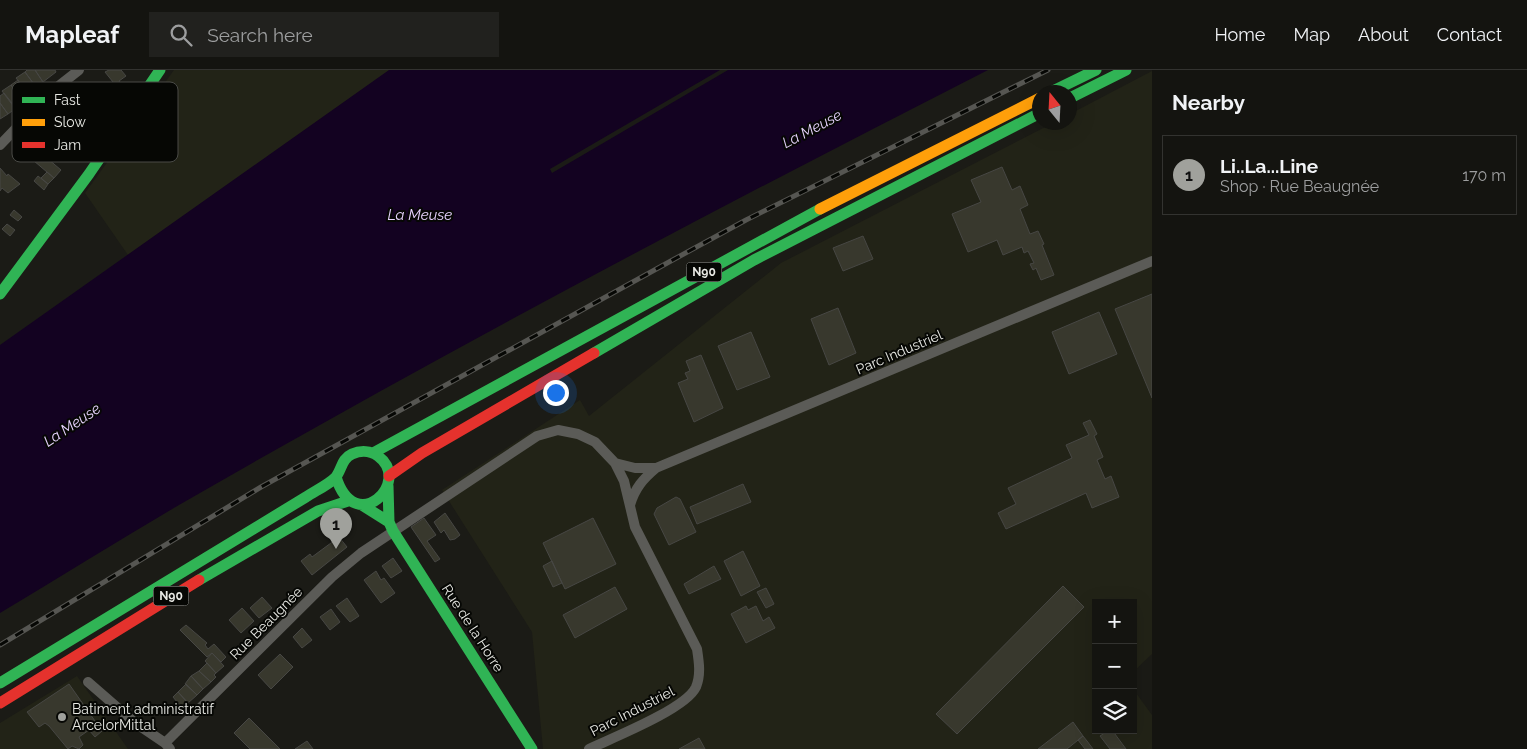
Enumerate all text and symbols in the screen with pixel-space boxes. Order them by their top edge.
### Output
search box [149,12,499,57]
text: Mapleaf [25,20,119,49]
icon: search [167,21,195,49]
text: Search here [207,24,313,46]
text: Home [1214,24,1265,45]
text: Map [1293,24,1330,45]
text: About [1358,24,1409,45]
text: Contact [1437,24,1502,45]
legend [12,82,178,162]
north arrow [1032,85,1077,130]
text: Nearby [1172,90,1245,115]
text: Fast [54,92,81,108]
water label: La Meuse [779,106,845,152]
text: Slow [54,114,86,130]
text: Jam [54,137,81,153]
text: Li..La...Line [1220,155,1318,177]
text: 1 [1185,166,1193,185]
text: 170 m [1462,166,1506,185]
text: Shop · Rue Beaugnée [1220,177,1379,196]
water label: La Meuse [388,206,452,224]
road number: N90 [686,262,722,282]
street label: Parc Industriel [853,327,945,377]
your location [543,380,569,406]
water label: La Meuse [40,399,104,451]
pin: 1 [320,508,352,549]
street label: Rue de la Horre [439,581,507,675]
street label: Rue Beaugnée [226,583,306,663]
road number: N90 [154,586,188,606]
map controls [1092,599,1137,734]
button: + [1092,599,1137,644]
button: − [1092,644,1137,689]
street label: Parc Industriel [587,683,677,739]
button: layers [1092,689,1137,734]
place label: Batiment administratif ArcelorMittal [72,701,215,733]
marker: Batiment administratif ArcelorMittal [56,711,68,723]

